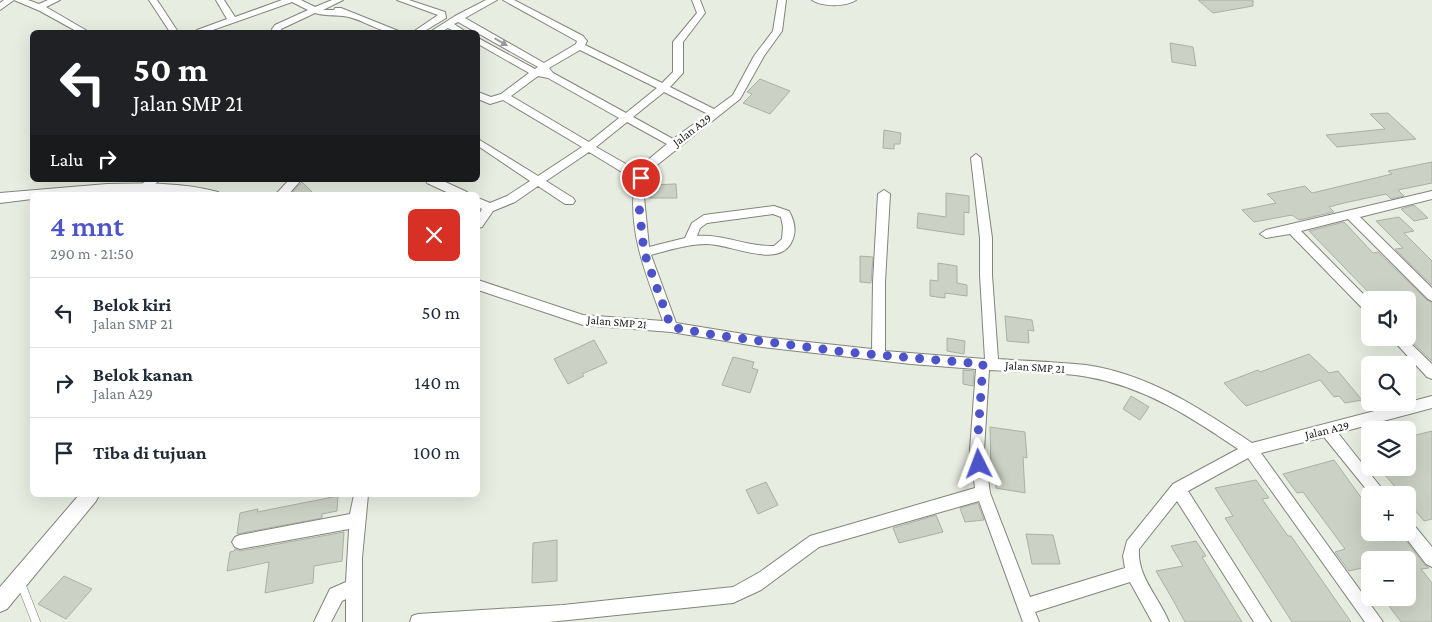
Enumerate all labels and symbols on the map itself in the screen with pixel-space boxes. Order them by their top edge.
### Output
one-way arrow [493,38,508,46]
street label: Jalan A29 [669,111,714,150]
pin [620,157,662,199]
street label: Jalan SMP 21 [585,312,648,332]
street label: Jalan SMP 21 [1004,358,1065,376]
street label: Jalan A29 [1302,418,1351,442]
position arrow [952,437,1004,489]

